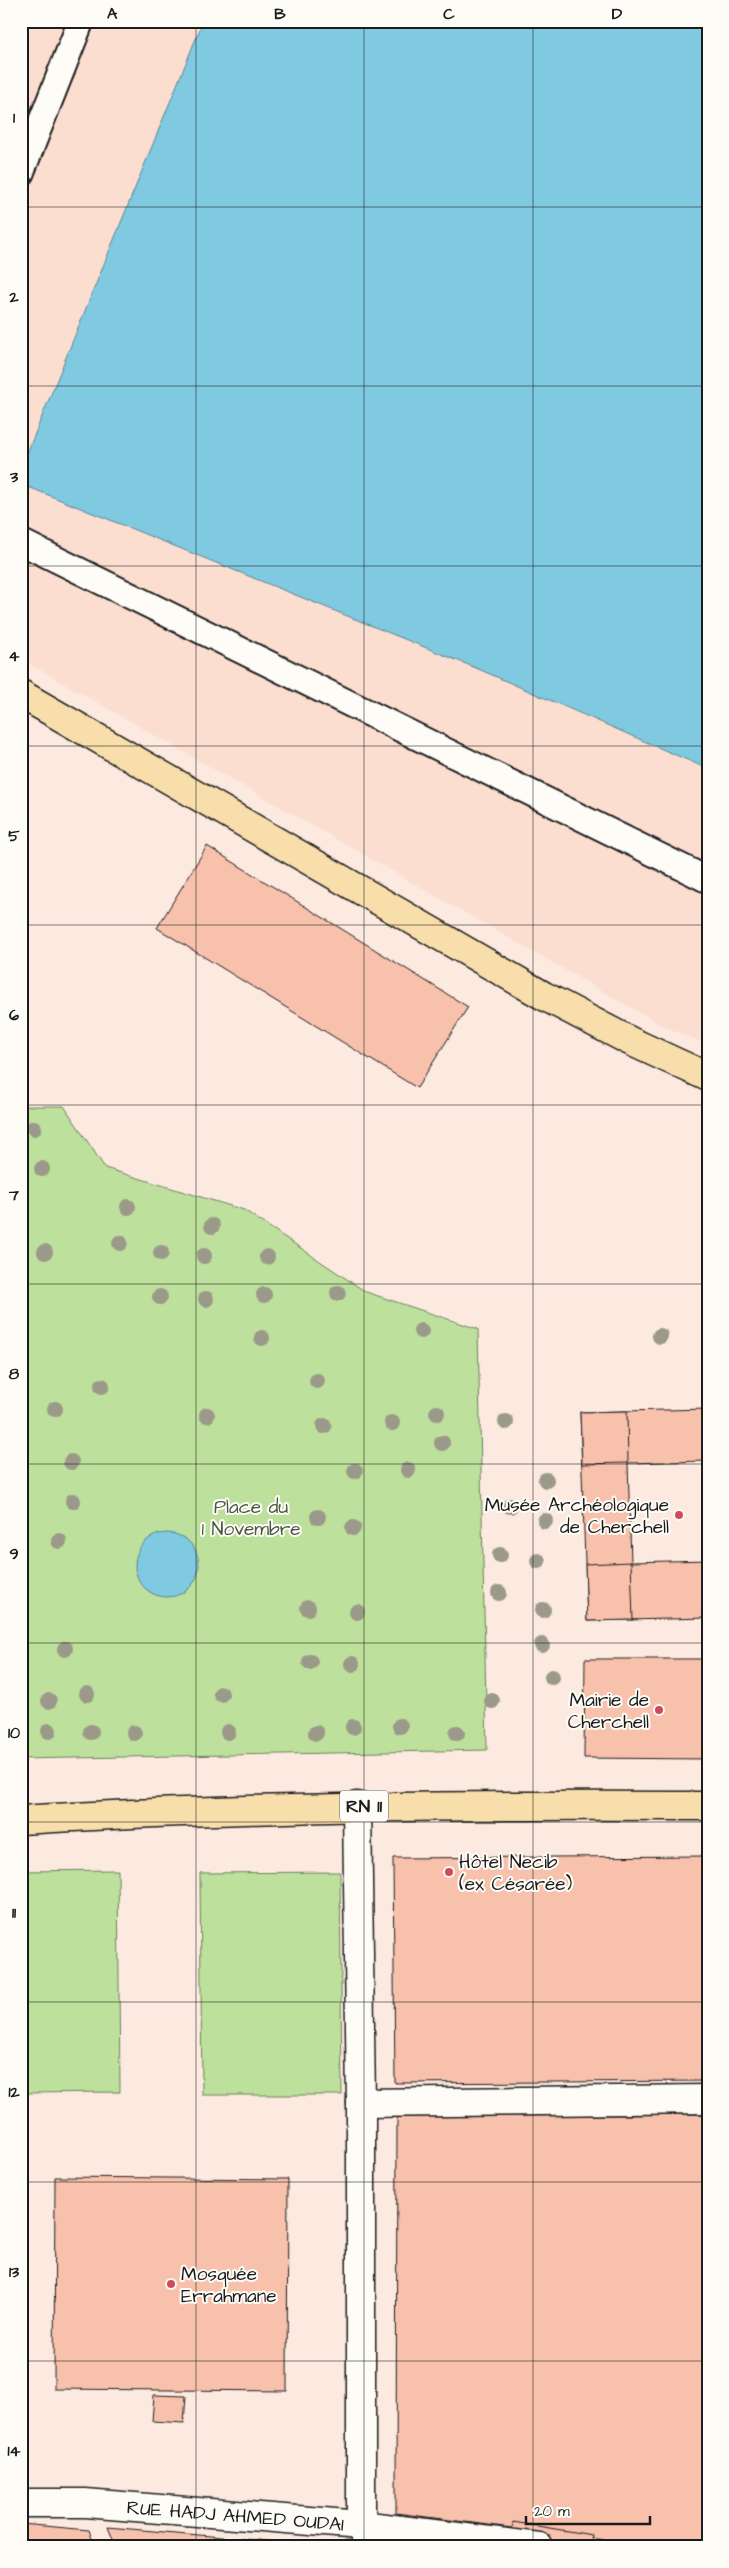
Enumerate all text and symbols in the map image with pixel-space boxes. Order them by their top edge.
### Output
text: A [107,3,118,25]
text: B [274,3,286,25]
text: C [443,3,455,25]
text: D [612,3,623,25]
text: 1 [13,107,16,129]
text: 2 [8,286,19,308]
text: 3 [9,466,19,488]
text: 4 [9,645,20,667]
text: 5 [8,825,20,847]
text: 6 [9,1004,19,1026]
text: 7 [8,1184,19,1206]
text: 8 [9,1363,20,1385]
place label: Musée Archéologique de Cherchell [485,1492,669,1541]
park label: Place du 1 Novembre [202,1494,301,1543]
marker: Musée Archéologique de Cherchell [673,1509,685,1521]
text: 9 [9,1543,19,1565]
place label: Mairie de Cherchell [568,1687,649,1736]
marker: Mairie de Cherchell [653,1704,665,1716]
text: 10 [8,1722,20,1744]
road number: RN 11 [340,1790,388,1822]
place label: Hôtel Necib (ex Césarée) [459,1849,572,1898]
marker: Hôtel Necib (ex Césarée) [443,1866,455,1878]
text: 11 [12,1902,17,1924]
text: 12 [8,2081,20,2103]
text: 13 [9,2261,20,2283]
place label: Mosquée Errahmane [181,2261,277,2310]
marker: Mosquée Errahmane [165,2278,177,2290]
text: 14 [8,2440,21,2462]
scale bar [526,2493,650,2525]
street label: RUE HADJ AHMED OUDAI [126,2494,345,2539]
text: 20 m [534,2501,570,2522]

